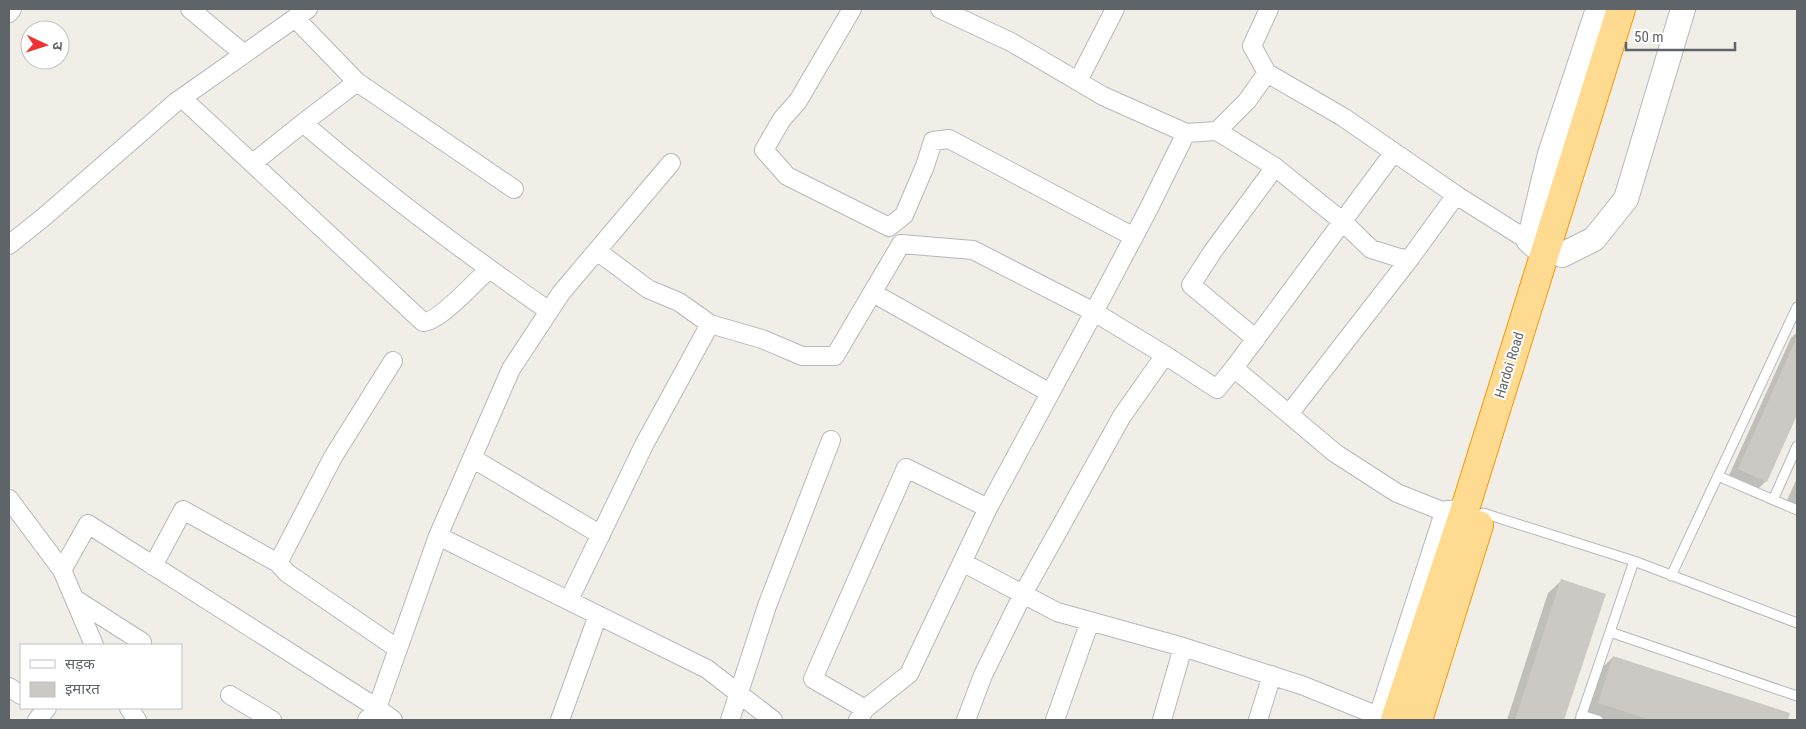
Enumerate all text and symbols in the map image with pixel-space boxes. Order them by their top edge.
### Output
north arrow [20,20,70,70]
scale bar [1626,20,1735,52]
text: 50 m [1634,28,1664,46]
text: उ [50,41,66,51]
street label: Hardoi Road [1491,330,1527,400]
legend [20,644,182,709]
text: सड़क [65,655,95,673]
text: इमारत [65,680,100,698]

